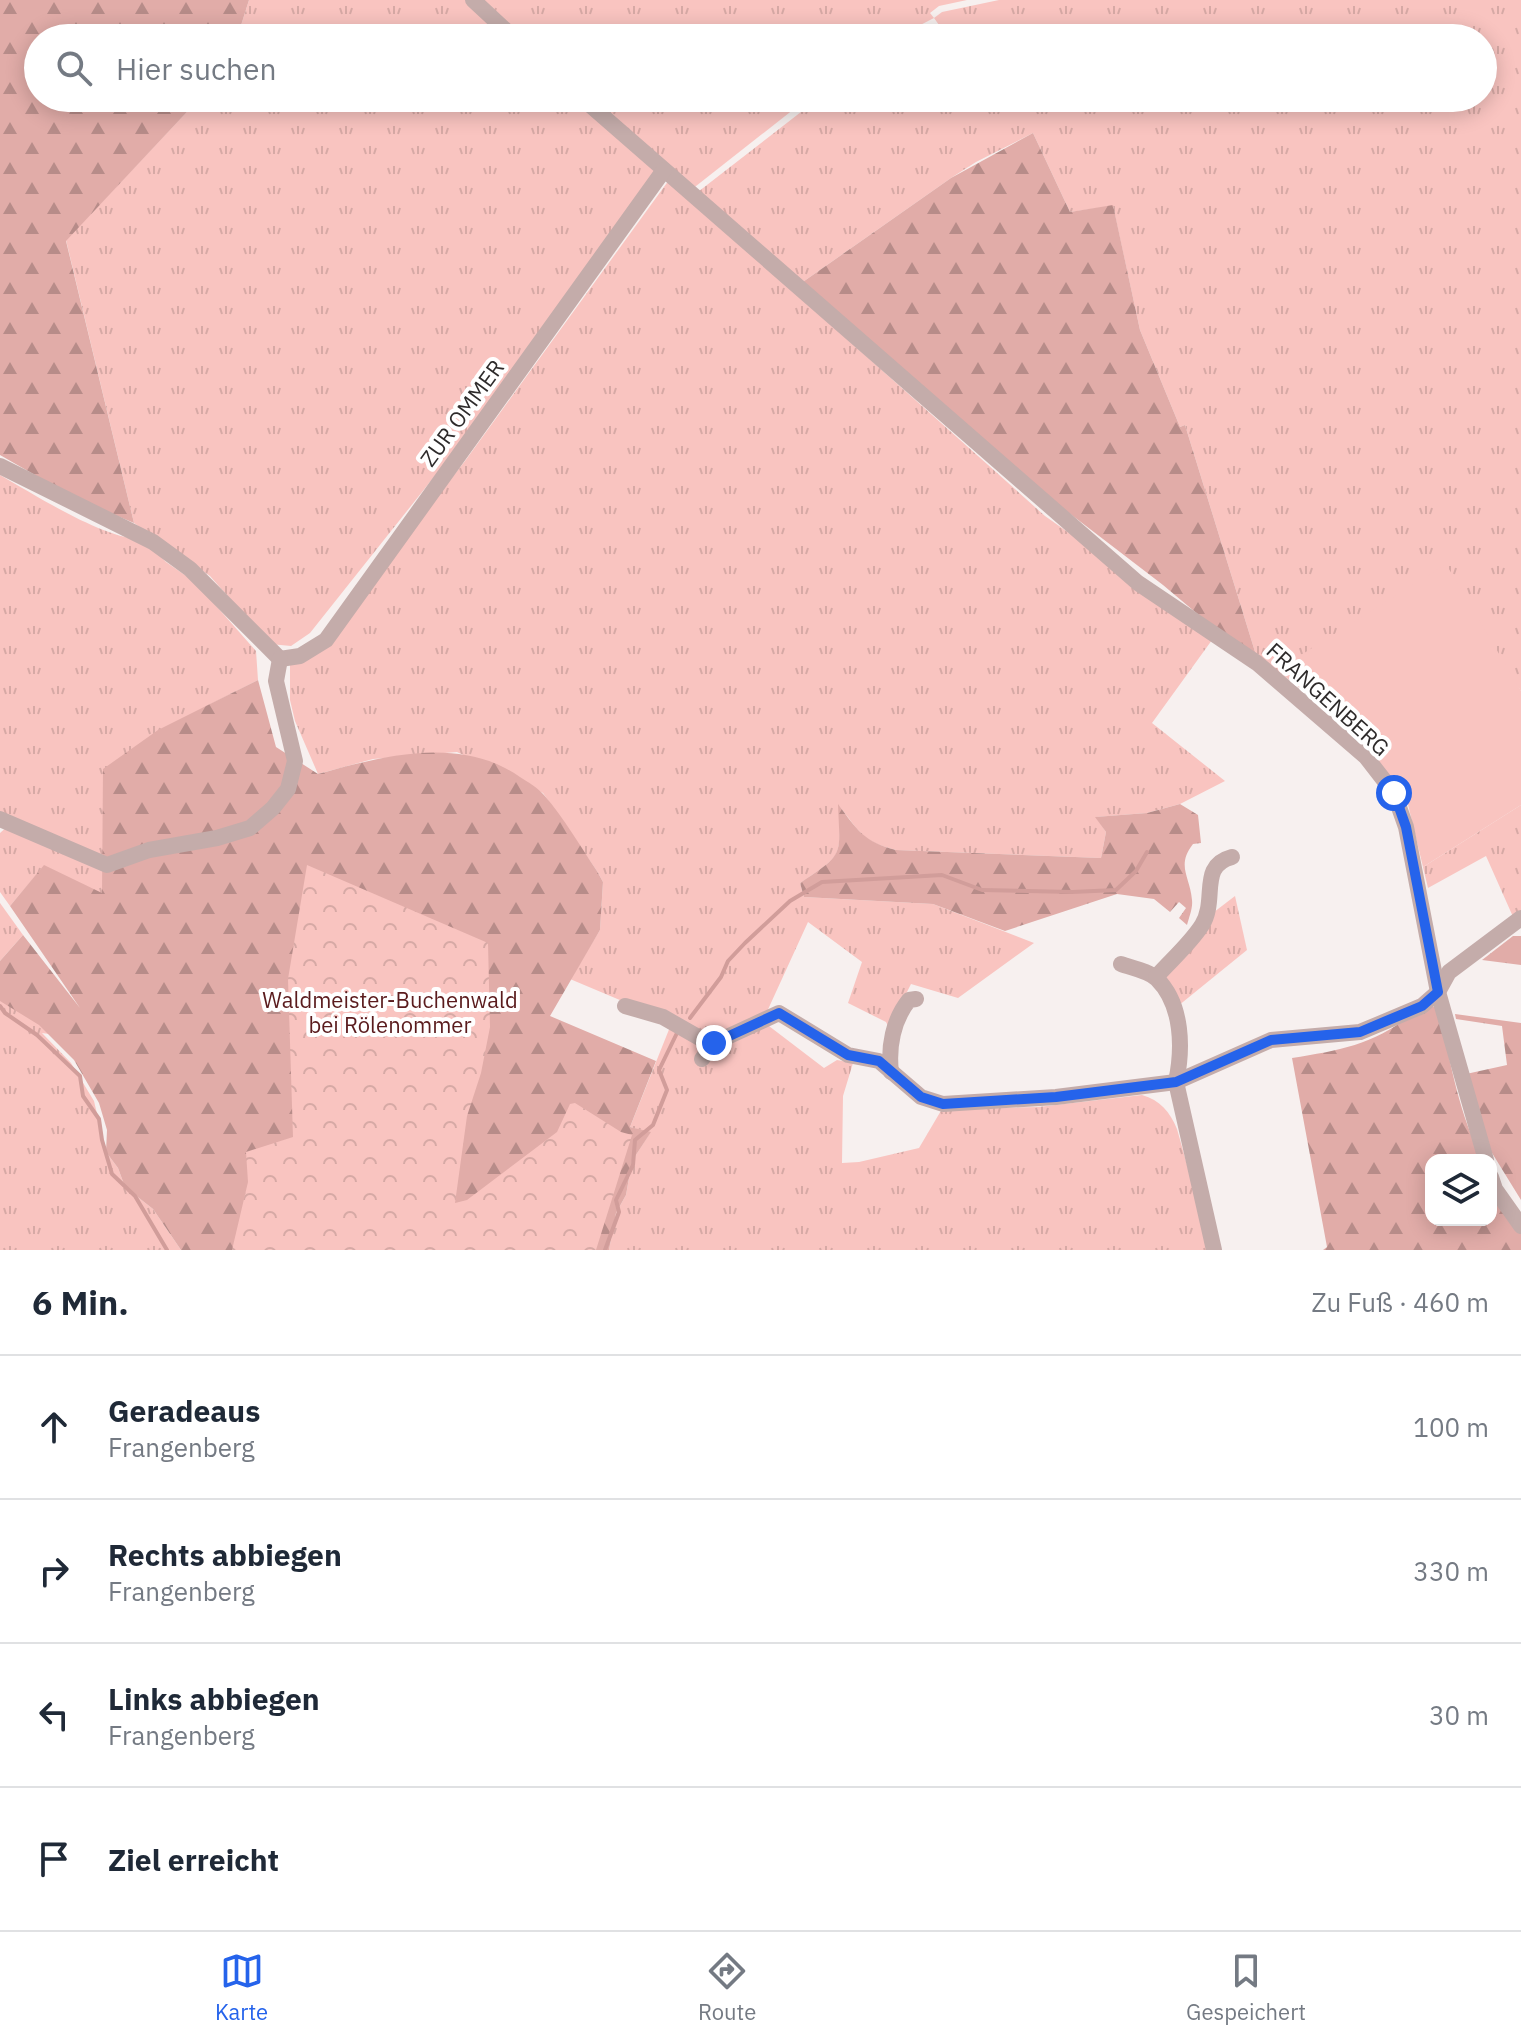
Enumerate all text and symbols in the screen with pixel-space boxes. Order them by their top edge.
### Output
search box [24,24,1497,112]
icon: search [52,46,96,90]
text: Hier suchen [116,49,277,88]
street label: ZUR OMMER [413,354,510,472]
street label: FRANGENBERG [1261,636,1396,762]
route start [1376,775,1412,811]
park label: Waldmeister-Buchenwald bei Rölenommer [262,985,518,1039]
route end [696,1025,732,1061]
map controls [1425,1154,1497,1226]
button: layers [1425,1154,1497,1226]
text: 6 Min. [32,1280,129,1324]
text: Zu Fuß · 460 m [1311,1285,1489,1319]
text: Geradeaus [108,1391,260,1430]
icon: ahead [32,1405,76,1449]
text: 100 m [1413,1410,1489,1444]
text: Frangenberg [108,1430,255,1464]
text: Rechts abbiegen [108,1535,342,1574]
icon: right [32,1549,76,1593]
text: 330 m [1413,1554,1489,1588]
text: Frangenberg [108,1574,255,1608]
text: Links abbiegen [108,1679,320,1718]
icon: left [32,1693,76,1737]
text: 30 m [1429,1698,1489,1732]
text: Frangenberg [108,1718,255,1752]
icon: arrive [32,1837,76,1881]
text: Ziel erreicht [108,1840,279,1879]
tab: Karte [215,1949,268,2026]
tab: Route [698,1949,756,2026]
tab: Gespeichert [1186,1949,1306,2026]

